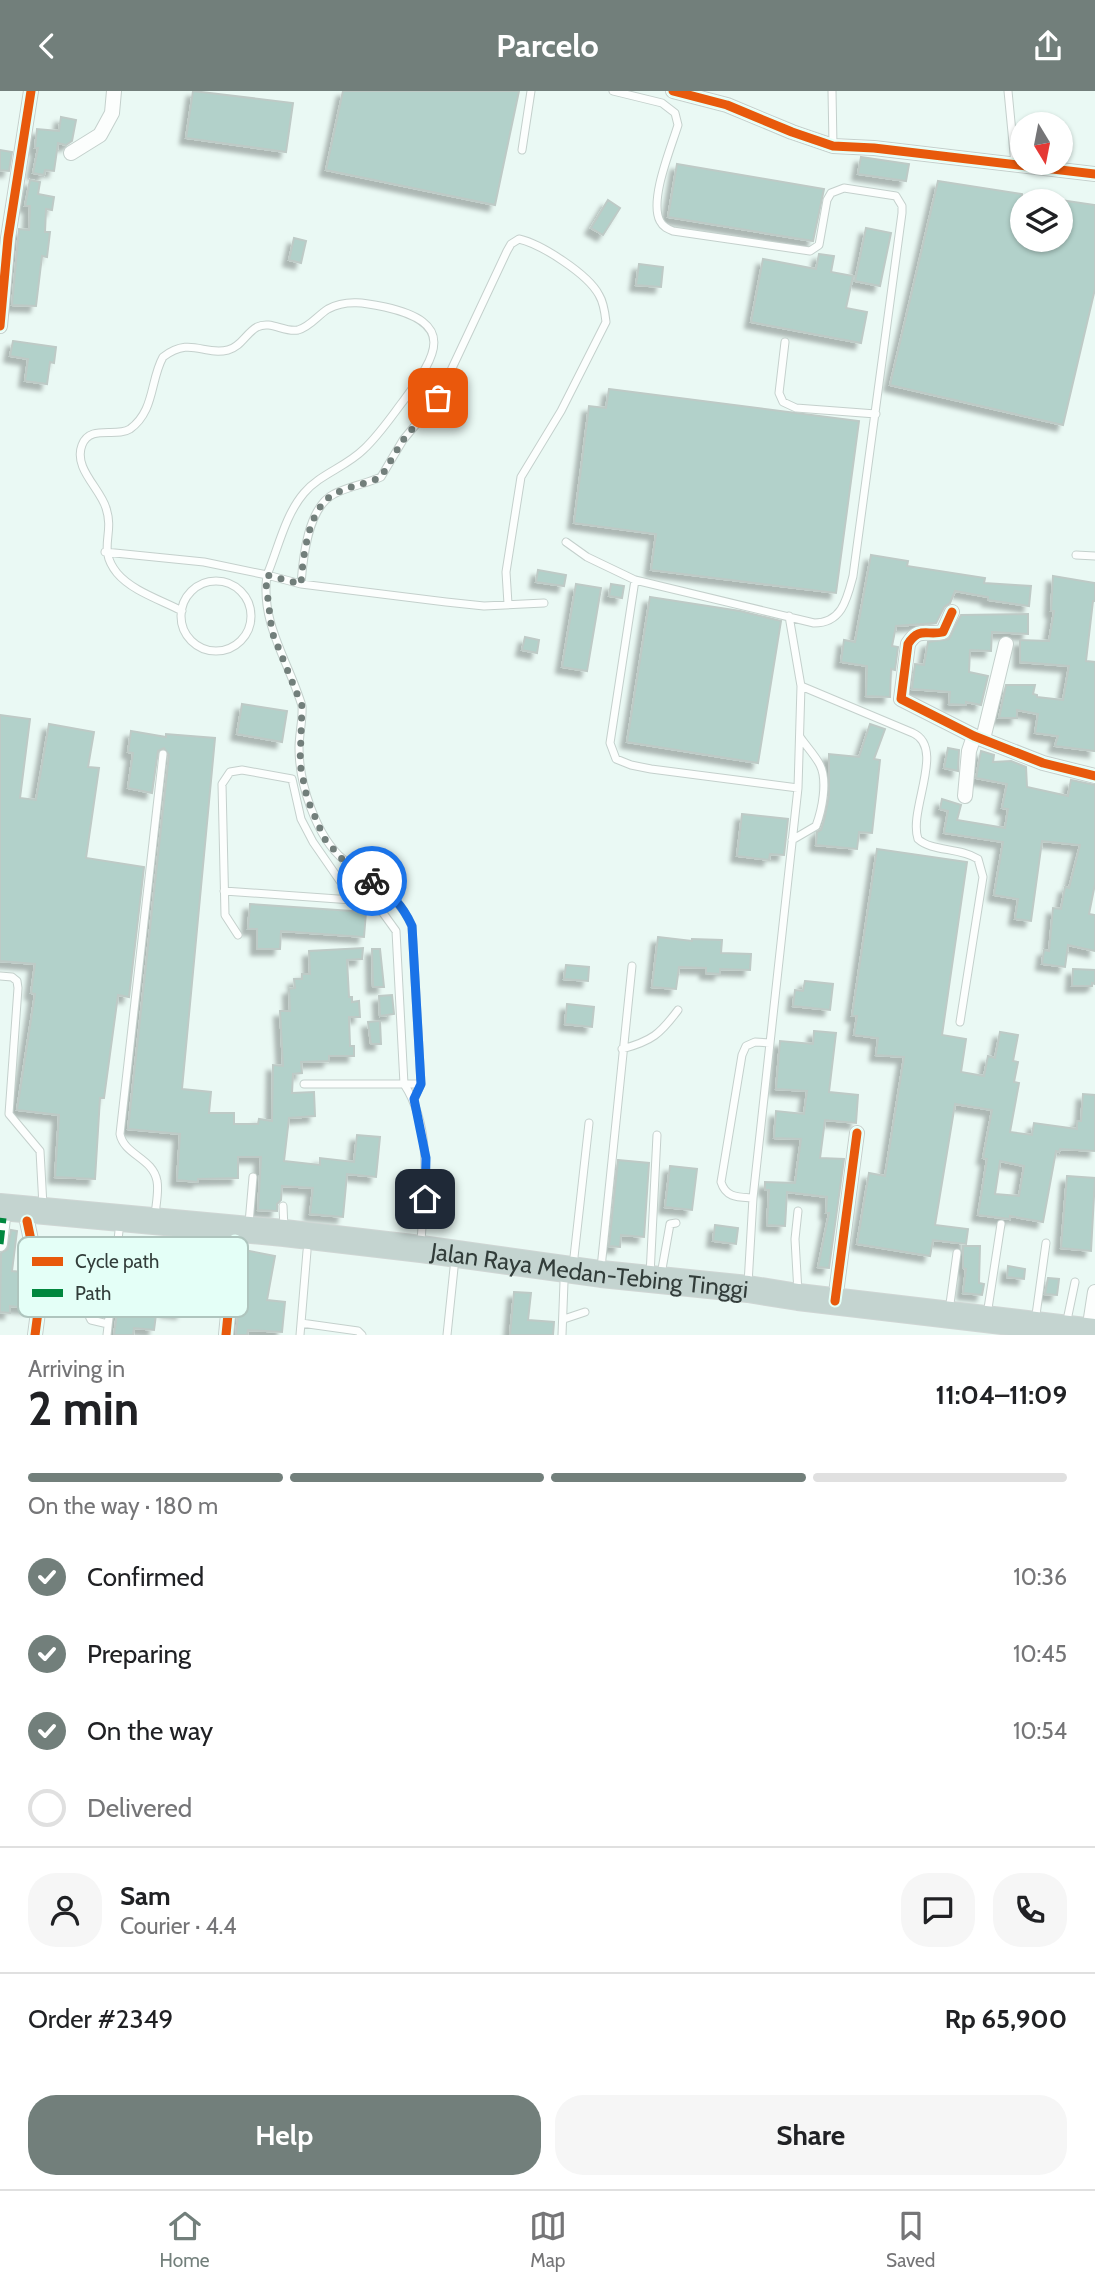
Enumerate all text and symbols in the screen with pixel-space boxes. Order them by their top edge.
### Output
text: Parcelo [496,26,599,65]
icon: back [28,27,66,65]
icon: share [1029,27,1067,65]
north arrow [1010,112,1073,175]
map controls [1010,112,1073,252]
button: layers [1010,189,1073,252]
pin [408,368,468,428]
icon: bag [419,379,457,417]
courier [337,846,407,916]
icon: bike [353,862,391,900]
pin [395,1169,455,1229]
icon: home [406,1180,444,1218]
street label: Jalan Raya Medan-Tebing Tinggi [428,1236,750,1303]
legend [18,1237,248,1317]
text: Cycle path [75,1250,159,1273]
text: Path [75,1282,111,1305]
text: Arriving in [28,1355,125,1383]
text: 11:04–11:09 [936,1379,1067,1411]
text: 2 min [28,1381,139,1437]
text: On the way · 180 m [28,1492,218,1520]
icon: check [28,1558,66,1596]
text: Confirmed [87,1561,204,1593]
text: 10:36 [1013,1563,1067,1591]
icon: check [28,1635,66,1673]
text: Preparing [87,1638,191,1670]
text: 10:45 [1013,1640,1067,1668]
icon: check [28,1712,66,1750]
text: On the way [87,1715,213,1747]
text: 10:54 [1013,1717,1067,1745]
text: Delivered [87,1792,192,1824]
button: person [28,1873,102,1947]
button: chat [901,1873,975,1947]
button: phone [993,1873,1067,1947]
text: Sam [120,1880,171,1912]
text: Courier · 4.4 [120,1912,237,1940]
text: Order #2349 [28,2003,173,2035]
text: Rp 65,900 [945,2003,1067,2035]
button: Help [28,2095,541,2175]
button: Share [555,2095,1067,2175]
tab: Home [160,2207,210,2272]
tab: Map [529,2207,567,2272]
tab: Saved [886,2207,935,2272]

